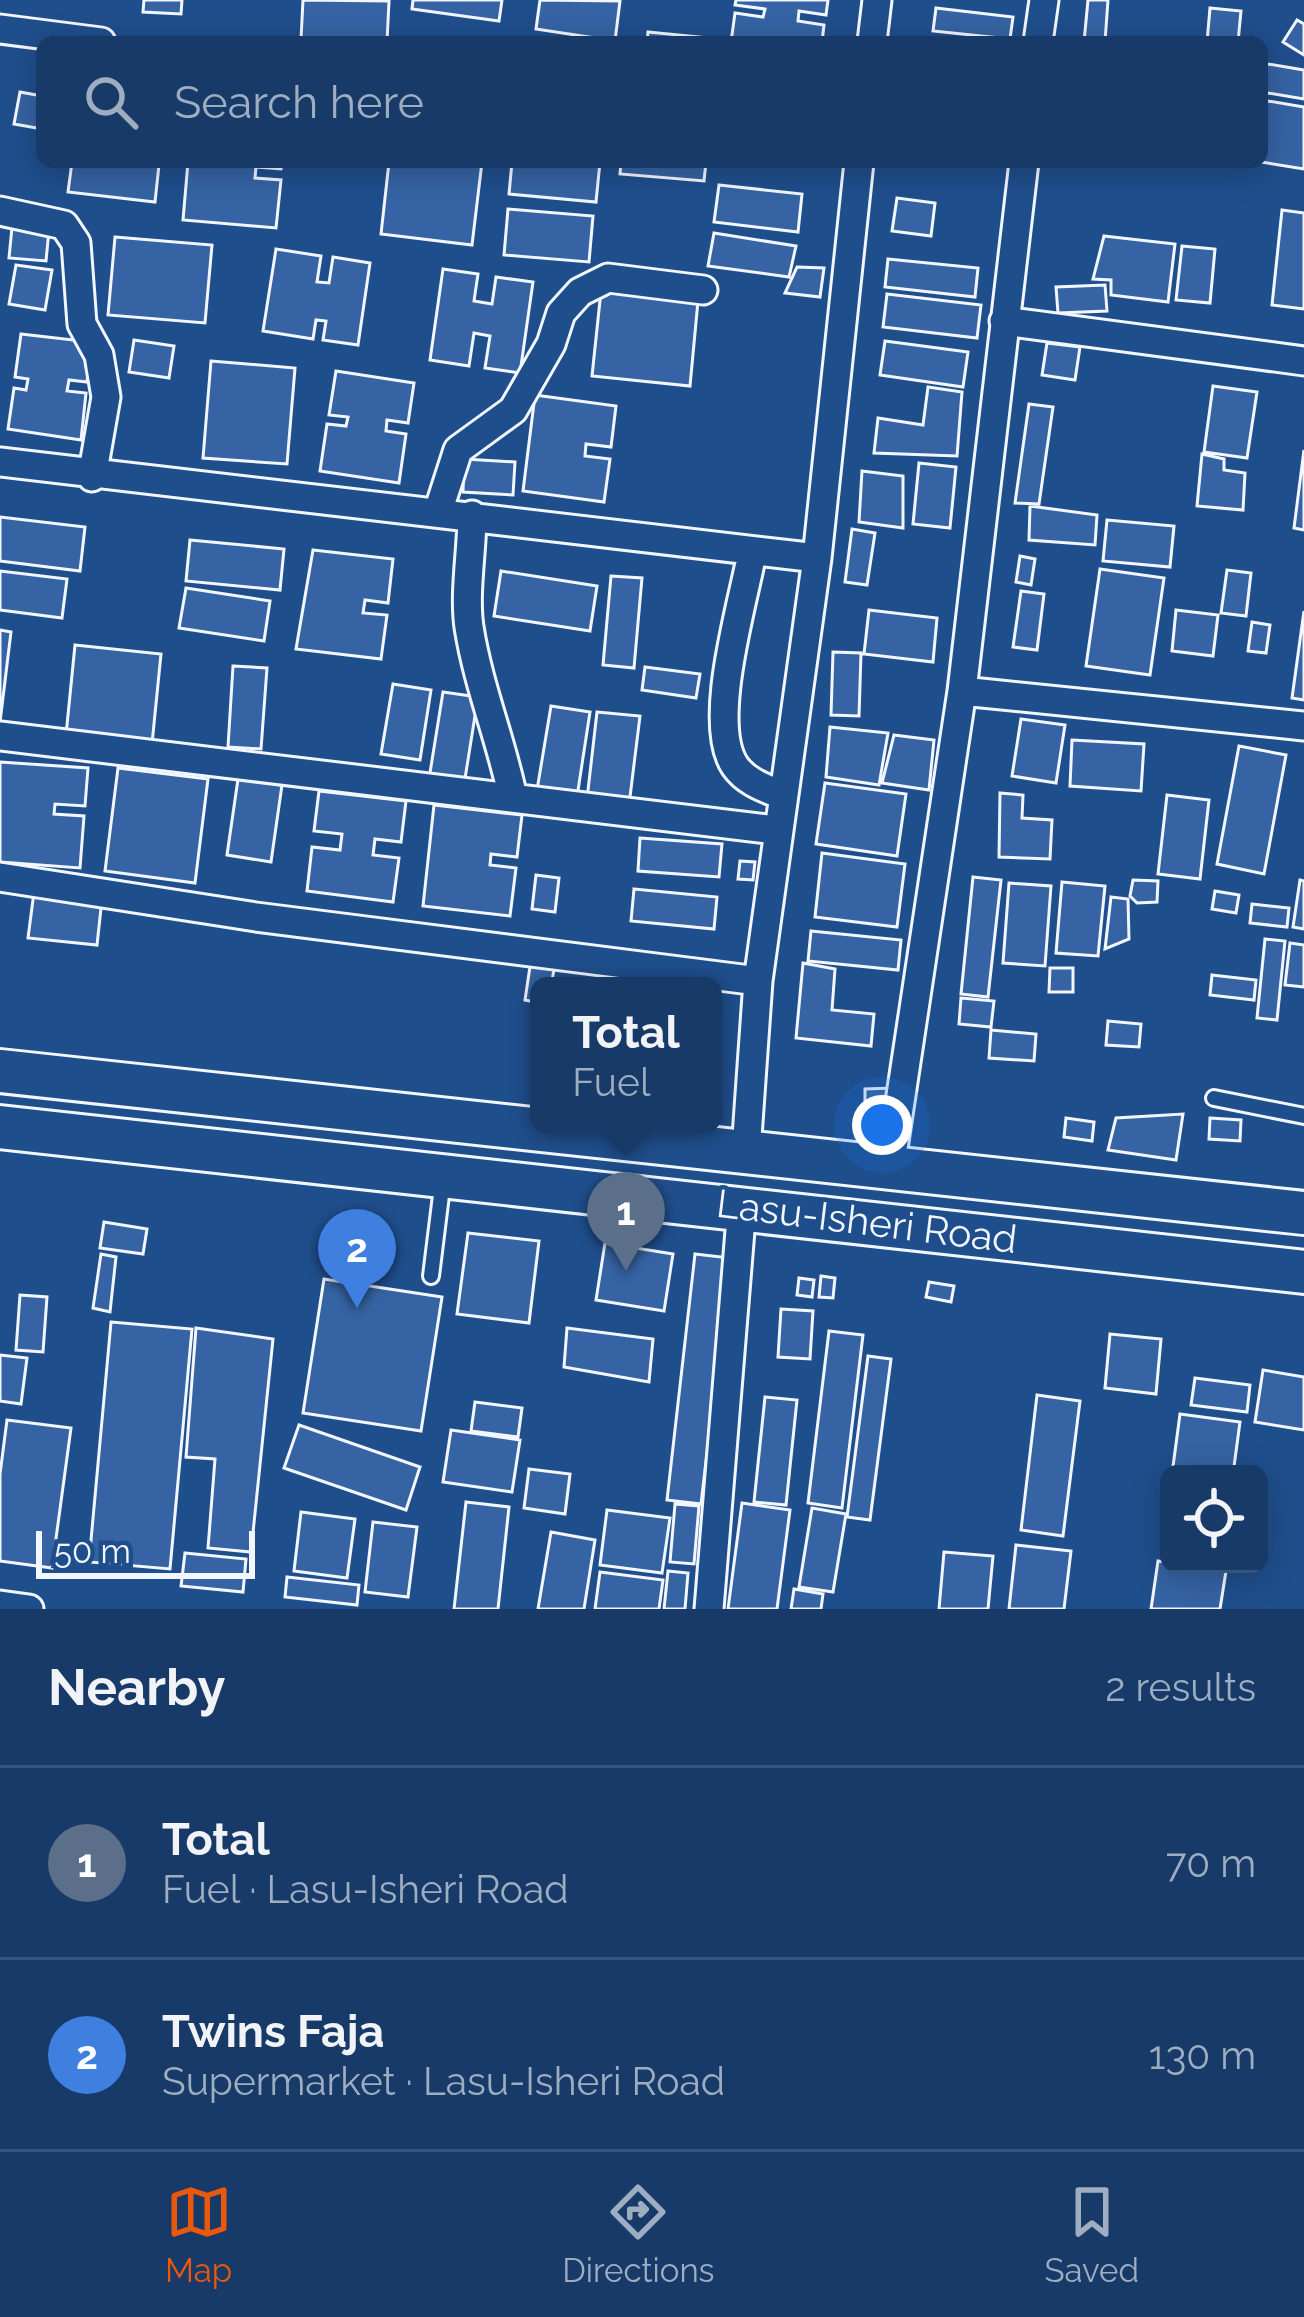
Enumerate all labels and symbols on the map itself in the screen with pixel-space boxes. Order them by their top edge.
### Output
your location [852,1095,912,1155]
pin: 1 [587,1172,665,1271]
street label: Lasu-Isheri Road [714,1180,1020,1262]
pin: 2 [318,1209,396,1308]
scale bar [36,1525,255,1578]

